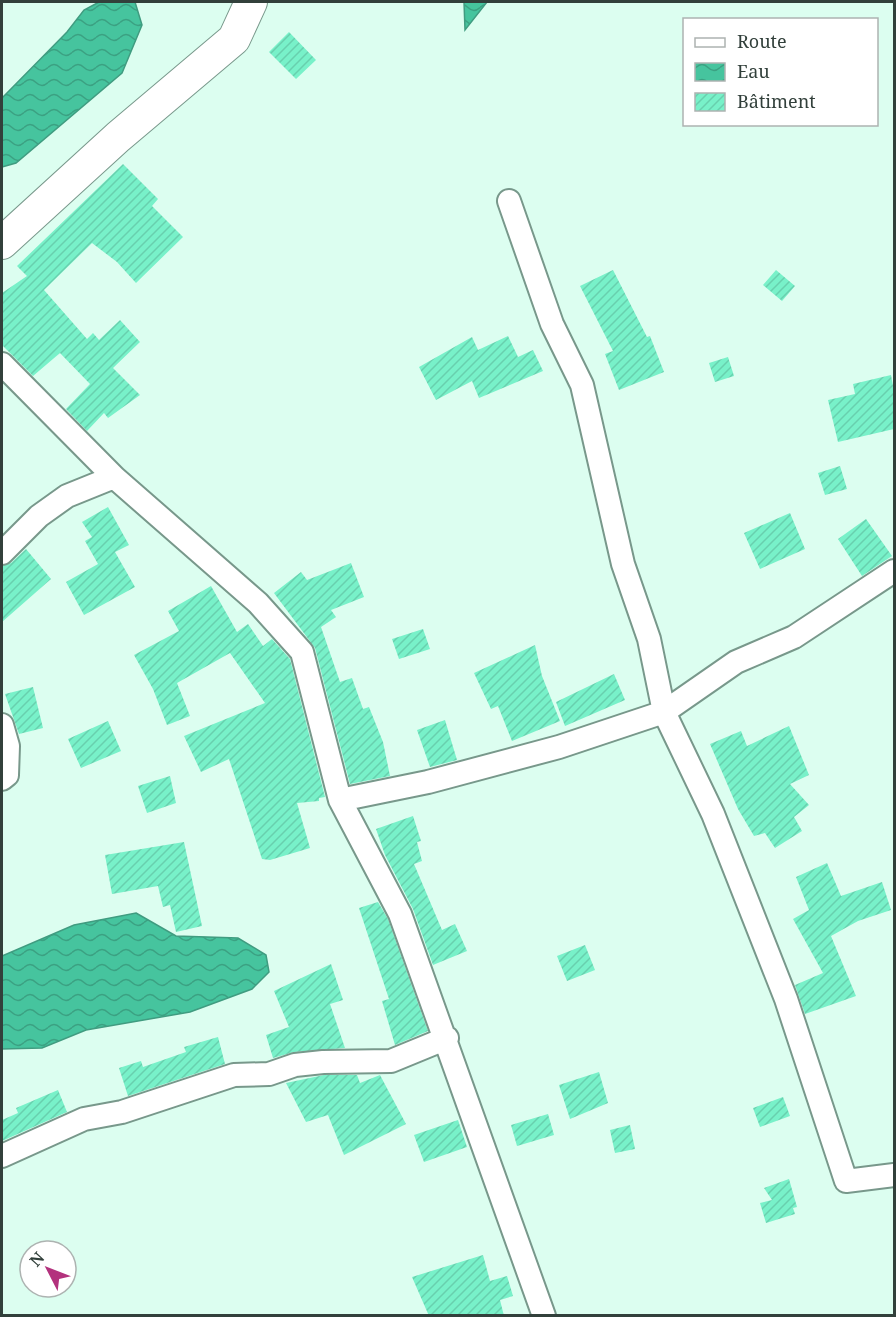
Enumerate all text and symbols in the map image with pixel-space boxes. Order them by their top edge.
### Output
legend [683,18,878,126]
text: Route [737,29,787,53]
text: Eau [737,59,770,83]
text: Bâtiment [737,89,816,113]
north arrow [18,1239,78,1299]
text: N [24,1247,50,1271]

